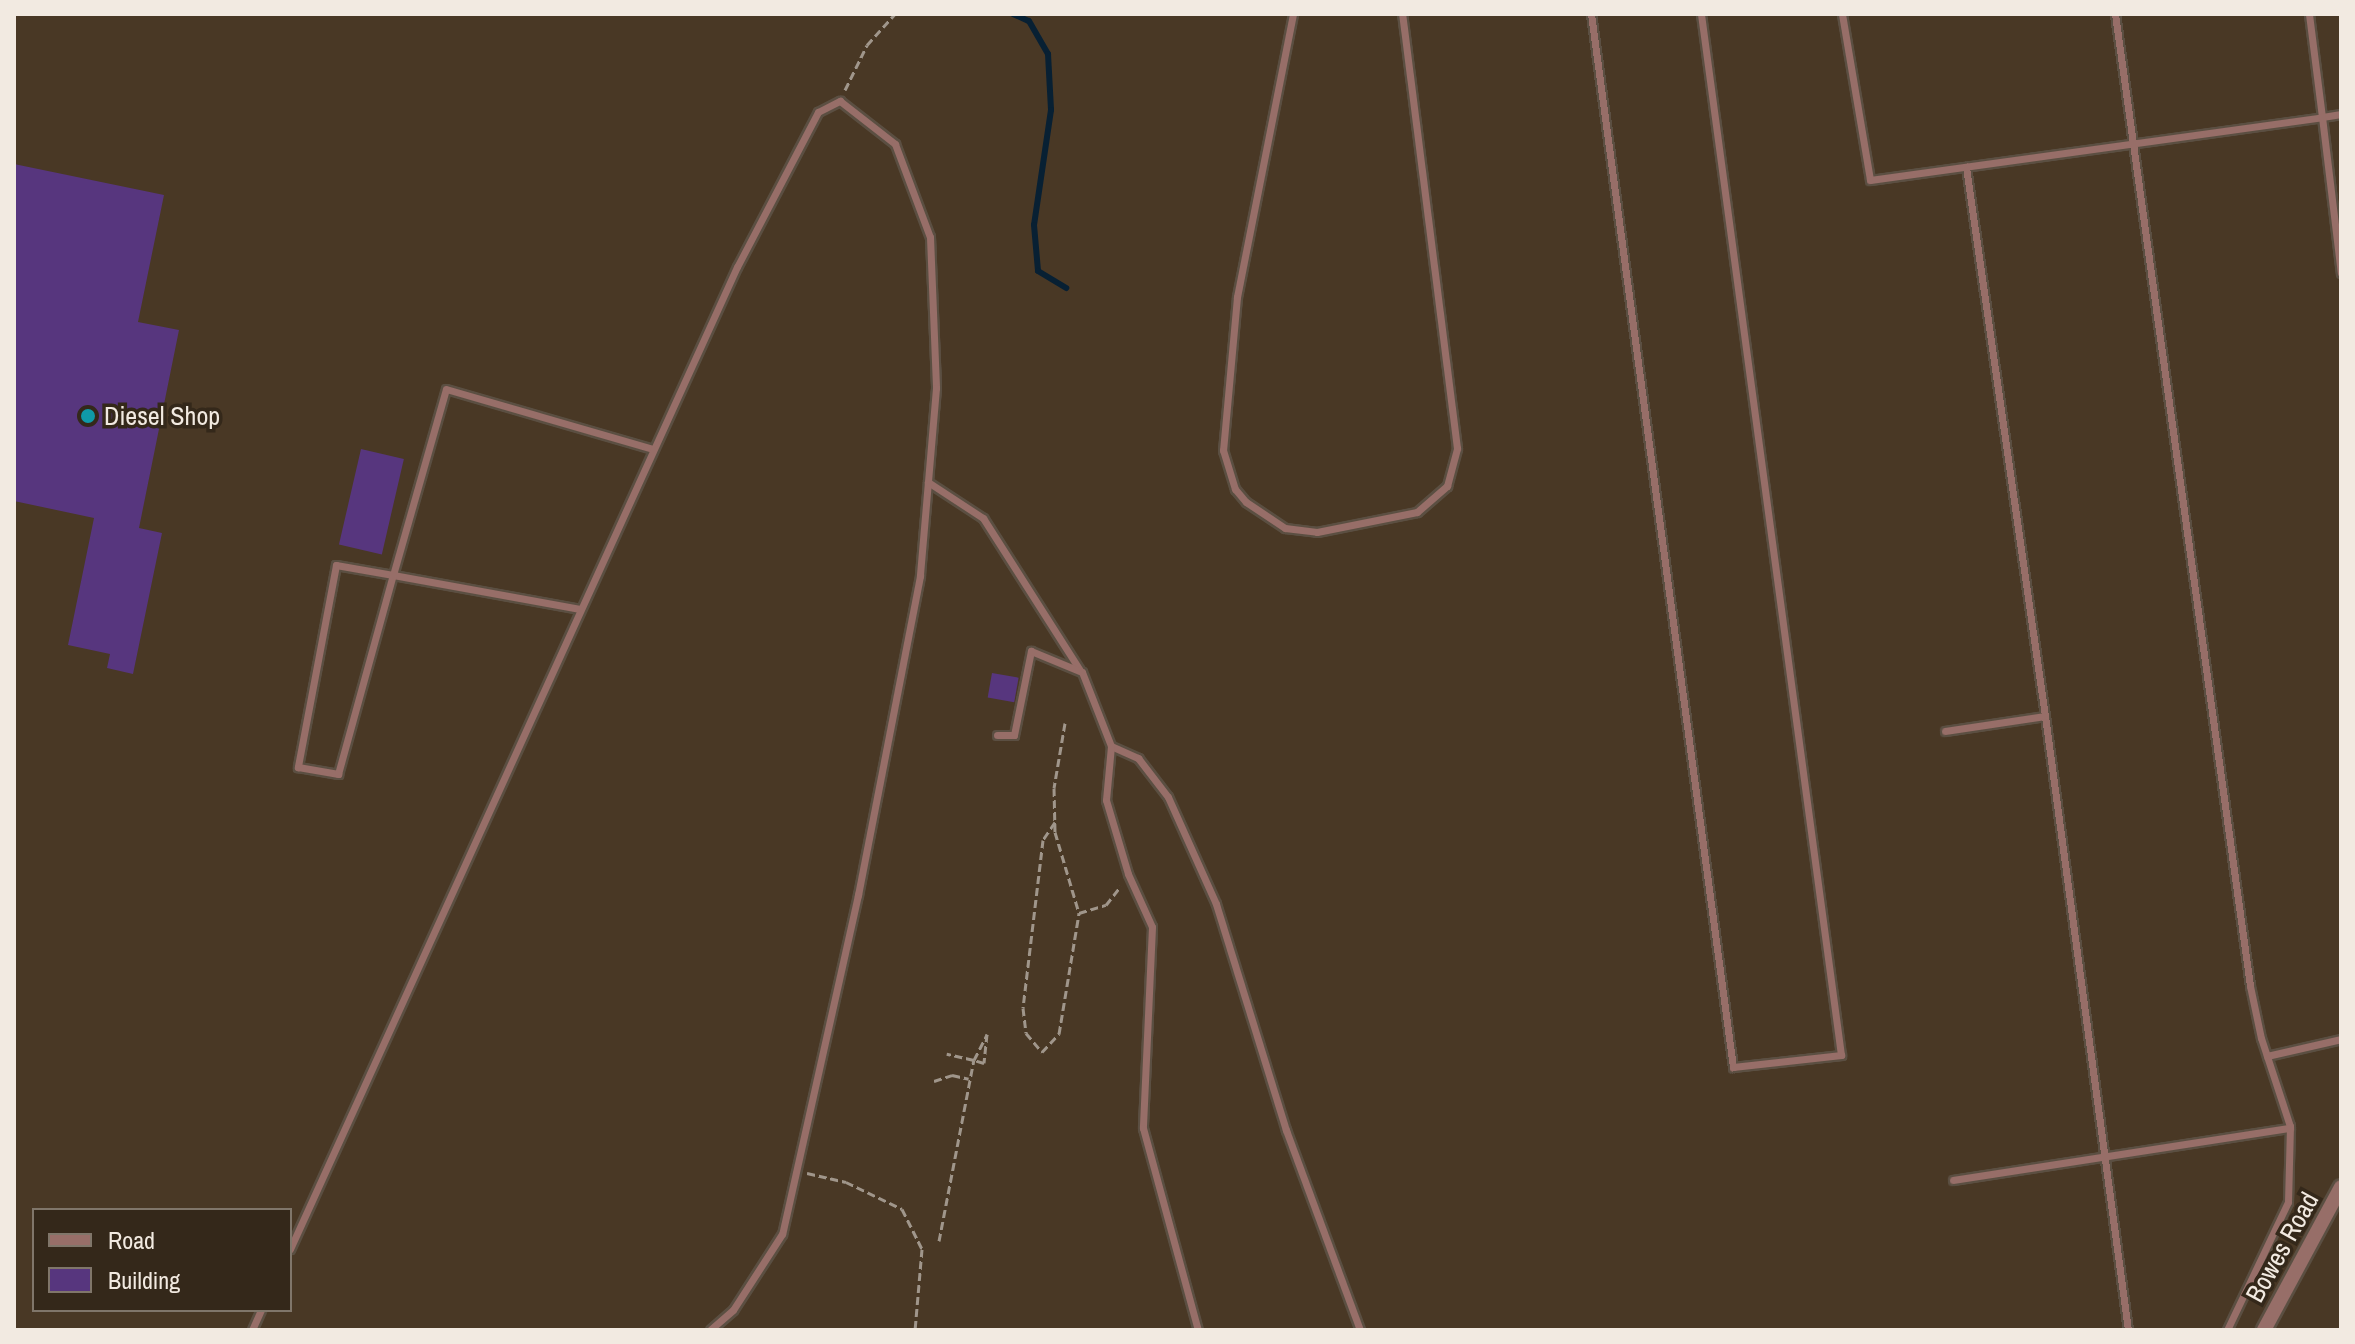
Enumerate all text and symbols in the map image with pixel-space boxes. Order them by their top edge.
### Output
place label: Diesel Shop [104,400,220,432]
marker: Diesel Shop [79,407,97,425]
street label: Bowes Road [2239,1187,2325,1307]
legend [32,1208,292,1312]
text: Road [108,1224,155,1256]
text: Building [108,1264,180,1296]

